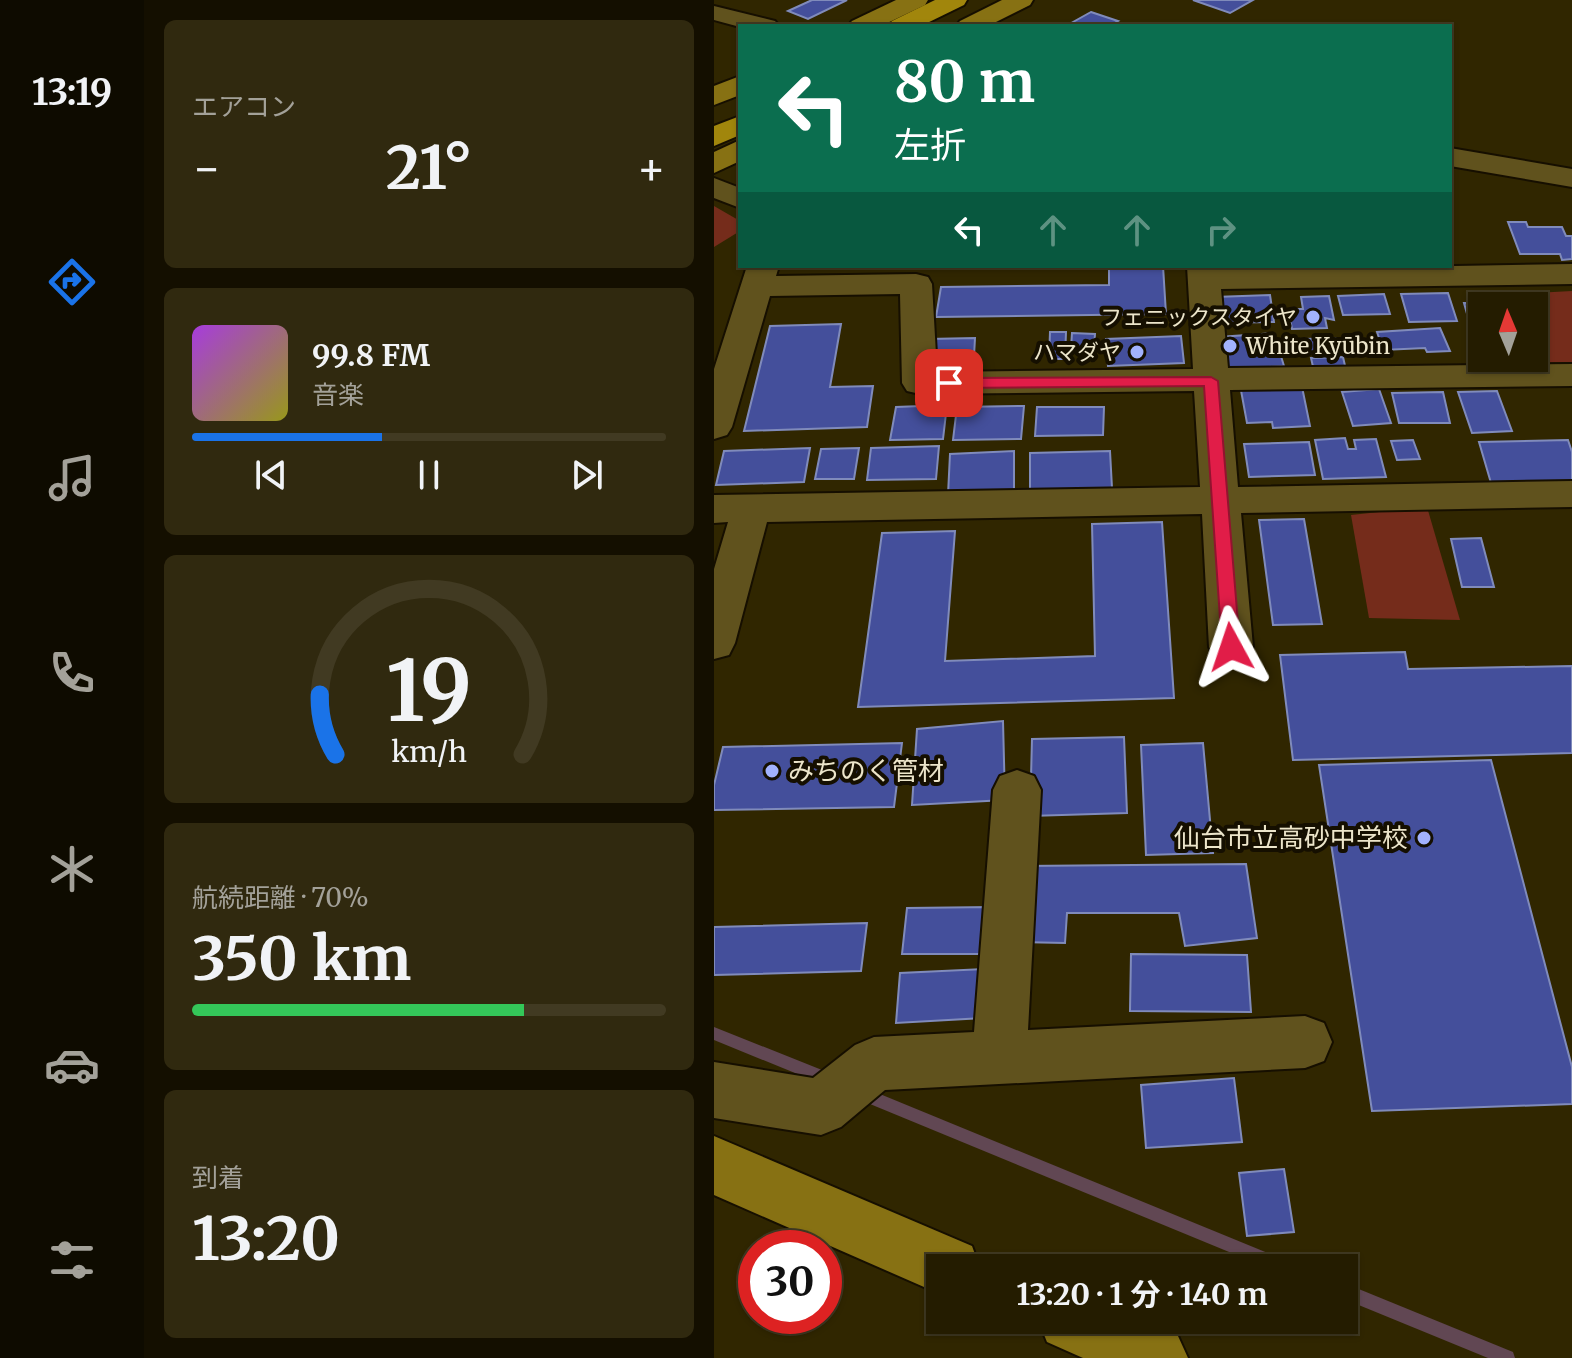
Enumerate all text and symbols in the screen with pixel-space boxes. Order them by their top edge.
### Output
text: 80 m [894,47,1035,117]
icon: left [762,56,866,160]
text: 13:19 [32,70,112,115]
text: エアコン [192,90,296,123]
text: 左折 [894,123,966,168]
text: 21° [386,130,472,205]
text: − [192,141,221,196]
text: + [637,141,666,196]
icon: left [947,208,991,252]
icon: ahead [1031,208,1075,252]
icon: ahead [1115,208,1159,252]
icon: right [1199,208,1243,252]
icon: directions [44,254,100,310]
north arrow [1468,292,1548,372]
map controls [1468,292,1548,372]
place label: フェニックスタイヤ [1100,303,1297,331]
marker: フェニックスタイヤ [1304,308,1322,326]
place label: White Kyūbin [1245,332,1390,360]
text: 99.8 FM [312,336,430,374]
marker: White Kyūbin [1221,337,1239,355]
place label: ハマダヤ [1033,338,1121,366]
marker: ハマダヤ [1128,343,1146,361]
pin [915,349,983,417]
icon: arrive [927,361,971,405]
text: 音楽 [312,378,364,411]
icon: music [44,450,100,506]
icon: previous [249,453,293,497]
icon: pause [407,453,451,497]
icon: next [565,453,609,497]
position arrow [1189,605,1273,689]
text: 19 [386,639,472,744]
icon: phone [44,645,100,701]
text: km/h [391,734,467,770]
place label: みちのく管材 [788,754,944,787]
marker: みちのく管材 [763,762,781,780]
place label: 仙台市立高砂中学校 [1174,821,1408,854]
marker: 仙台市立高砂中学校 [1415,829,1433,847]
icon: climate [44,841,100,897]
text: 航続距離 · 70% [192,881,369,914]
text: 350 km [192,921,411,996]
icon: car [44,1037,100,1093]
text: 到着 [192,1161,244,1194]
text: 13:20 [192,1201,340,1276]
speed limit sign: 30 [738,1230,842,1334]
icon: filters [44,1232,100,1288]
text: 13:20 · 1 分 · 140 m [1016,1275,1268,1313]

